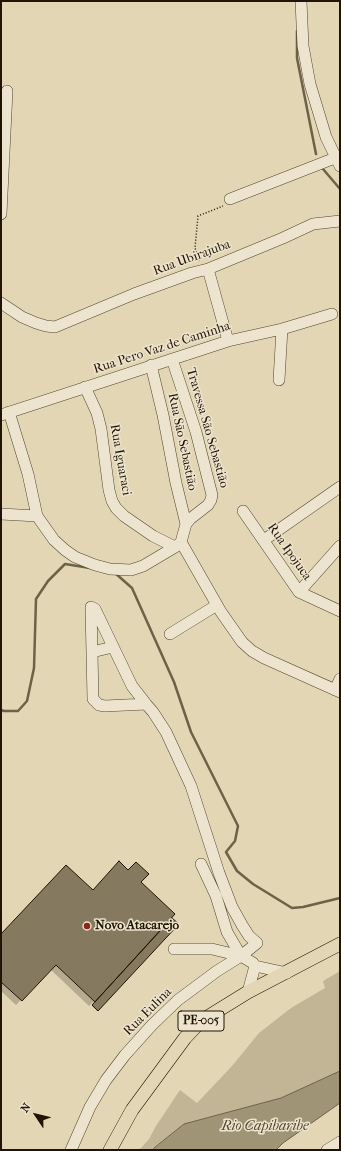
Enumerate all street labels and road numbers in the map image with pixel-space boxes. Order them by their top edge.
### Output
street label: Rua Ubirajuba [151,237,233,279]
street label: Rua Pero Vaz de Caminha [92,318,232,378]
street label: Travessa São Sebastião [182,366,232,490]
street label: Rua São Sebastião [164,392,200,492]
street label: Rua Iguaraci [106,423,134,497]
street label: Rua Ipojuca [264,520,314,584]
street label: Rua Eulina [121,985,175,1039]
road number: PE-005 [178,1011,224,1031]

